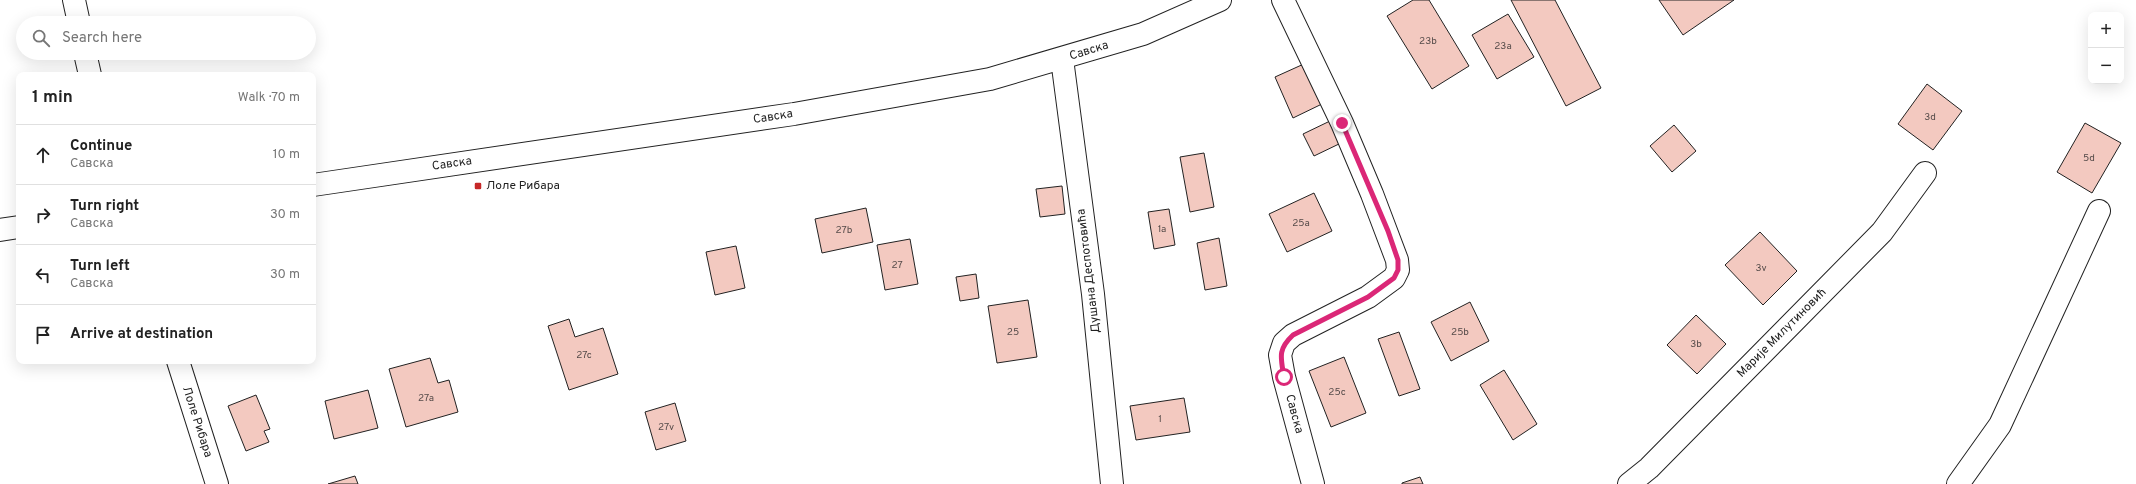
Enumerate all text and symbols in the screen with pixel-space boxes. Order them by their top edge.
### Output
map controls [2088,12,2124,84]
button: + [2088,12,2124,48]
search box [16,16,316,60]
icon: search [30,27,52,49]
text: Search here [62,29,142,48]
house number: 23b [1419,35,1437,48]
street label: Савска [1067,37,1111,65]
house number: 23a [1494,40,1512,53]
button: − [2088,48,2124,84]
text: 1 min [32,87,73,109]
text: Walk · 70 m [238,90,300,106]
street label: Савска [752,106,794,128]
house number: 3d [1924,111,1936,124]
route end [1333,114,1351,132]
text: Continue [70,137,132,156]
icon: ahead [32,144,54,166]
text: 10 m [273,147,300,163]
house number: 5d [2083,152,2095,165]
street label: Савска [431,153,473,175]
text: Савска [70,156,113,172]
place label: Лоле Рибара [486,178,560,194]
marker: Лоле Рибара [473,181,483,191]
text: Turn right [70,197,139,216]
icon: right [32,204,54,226]
text: 30 m [270,207,300,223]
street label: Душана Деспотовића [1073,208,1105,334]
text: Савска [70,216,113,232]
house number: 25a [1292,217,1310,230]
house number: 1a [1158,223,1166,236]
house number: 27b [836,224,853,237]
text: Turn left [70,257,130,276]
house number: 27 [891,259,903,272]
house number: 3v [1755,262,1767,275]
icon: left [32,264,54,286]
text: 30 m [270,267,300,283]
text: Савска [70,276,113,292]
street label: Марије Милутиновић [1734,285,1830,381]
icon: arrive [32,324,54,346]
text: Arrive at destination [70,325,213,344]
house number: 25 [1007,326,1019,339]
house number: 25b [1451,326,1469,339]
house number: 3b [1690,338,1702,351]
house number: 27c [576,349,592,362]
route start [1275,368,1293,386]
street label: Лоле Рибара [178,384,216,460]
house number: 25c [1328,386,1346,399]
house number: 27a [418,392,434,405]
street label: Савска [1281,393,1307,435]
house number: 1 [1158,413,1162,426]
house number: 27v [658,421,674,434]

